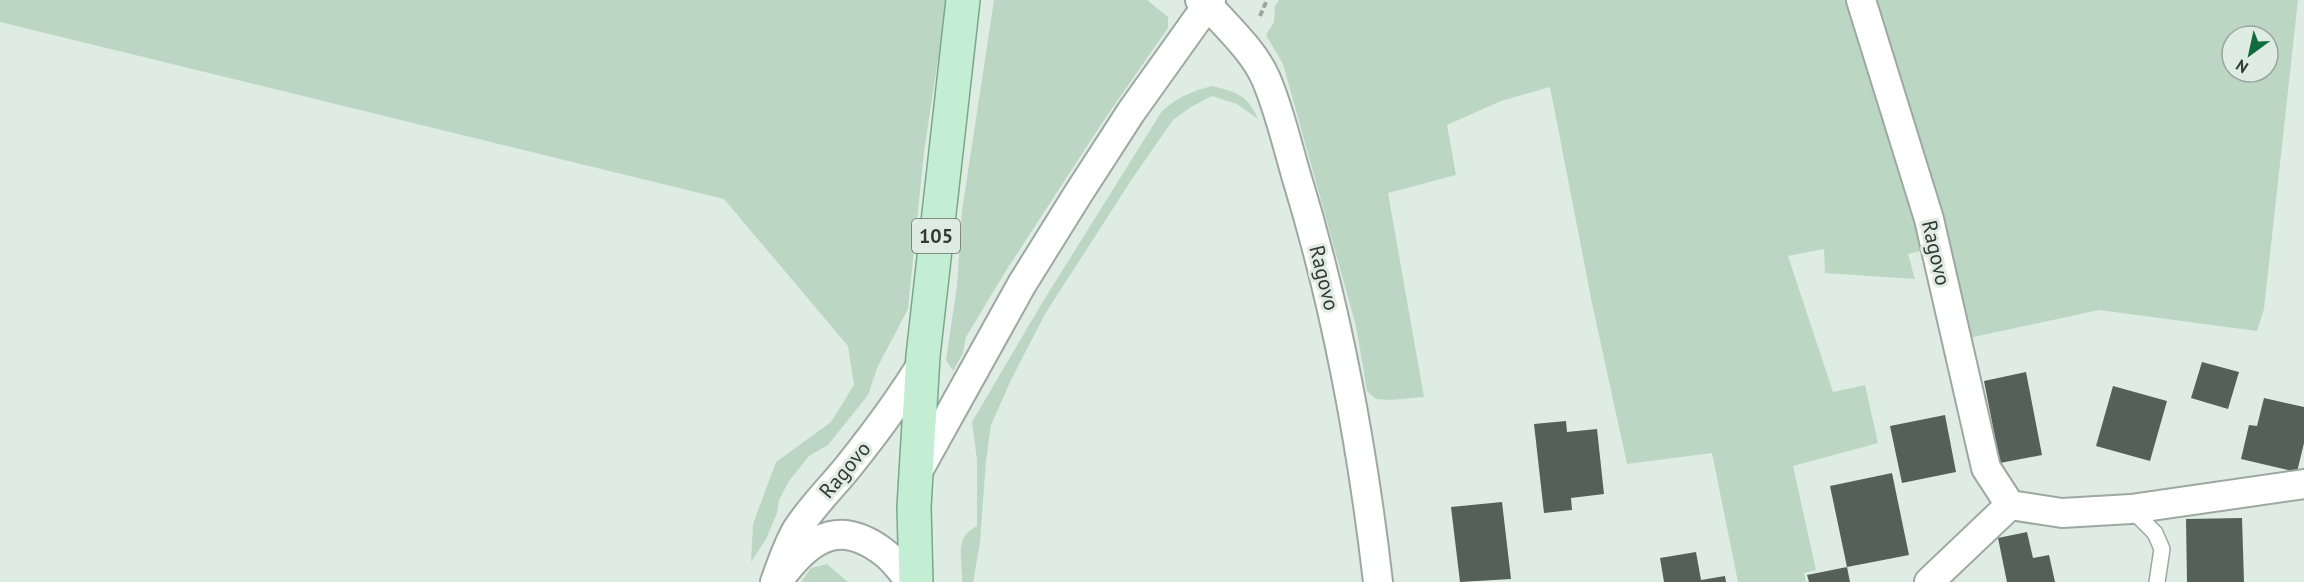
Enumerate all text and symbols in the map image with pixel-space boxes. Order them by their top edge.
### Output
north arrow [2220,24,2280,84]
text: N [2232,55,2252,78]
street label: Ragovo [1916,218,1957,288]
road number: 105 [912,219,960,253]
street label: Ragovo [1303,243,1346,313]
street label: Ragovo [813,436,876,504]

